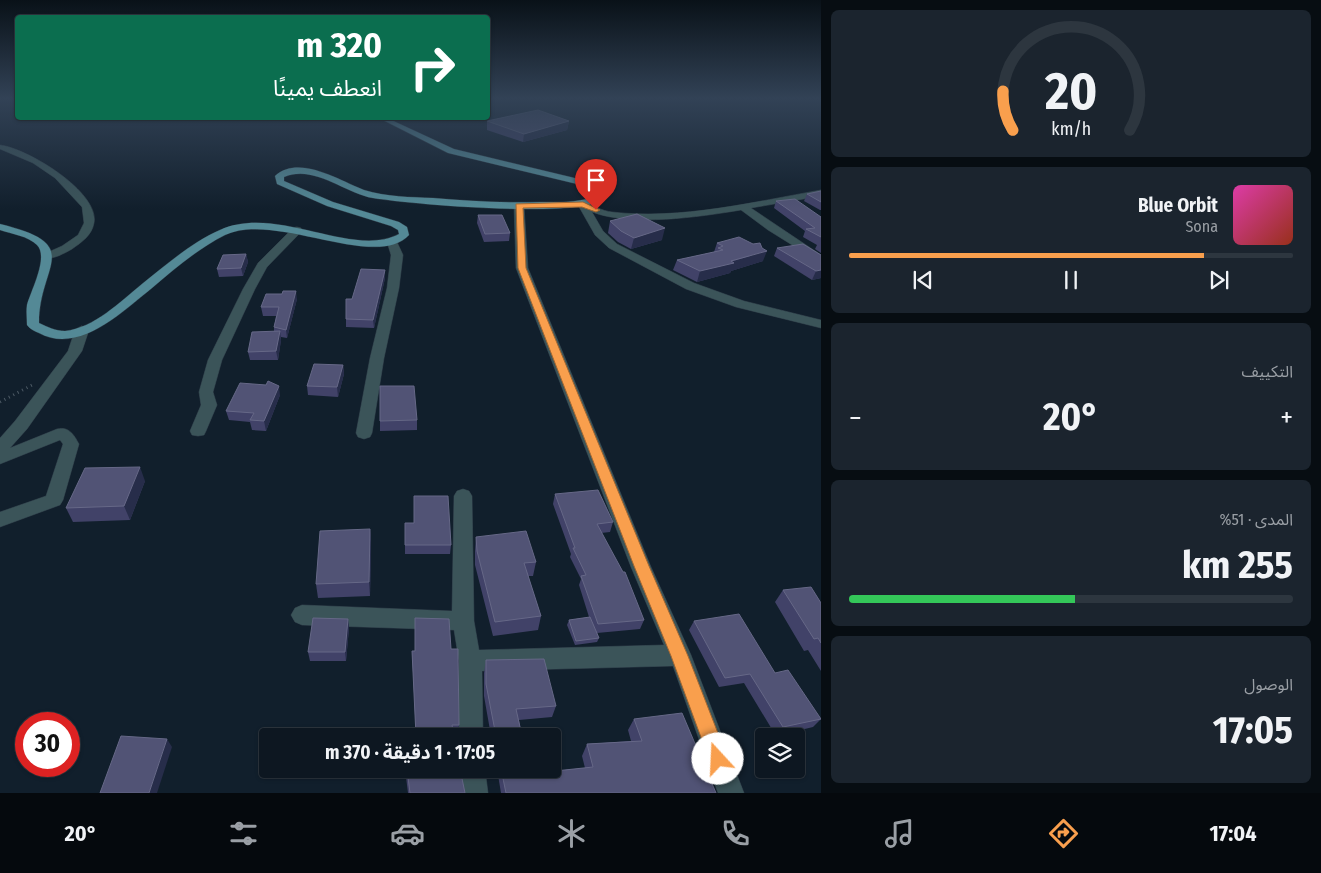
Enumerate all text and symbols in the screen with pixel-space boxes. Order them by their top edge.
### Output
text: 320 m [296,24,382,66]
icon: right [400,35,465,100]
text: 20 [1044,60,1097,123]
text: انعطف يمينًا [273,75,382,102]
text: km/h [1051,118,1091,140]
pin [575,159,617,210]
icon: arrive [582,166,610,194]
text: Blue Orbit [1138,194,1218,217]
text: Sona [1185,217,1218,236]
icon: previous [909,266,937,294]
icon: pause [1057,266,1085,294]
icon: next [1205,266,1233,294]
text: التكييف [1241,362,1293,381]
text: 20° [1043,394,1099,440]
text: − [849,401,862,434]
text: + [1280,401,1293,434]
text: المدى · 51% [1219,510,1293,529]
text: 255 km [1182,542,1293,588]
text: الوصول [1244,675,1293,694]
text: 17:05 [1213,707,1293,753]
speed limit sign: 30 [15,712,80,777]
map controls [755,728,805,778]
button: layers [755,728,805,778]
position arrow [691,732,743,784]
text: 17:05 · 1 دقيقة · 370 m [325,741,495,764]
icon: filters [226,816,261,851]
icon: car [390,816,425,851]
icon: climate [554,816,589,851]
icon: phone [718,816,753,851]
icon: music [882,816,917,851]
icon: directions [1046,816,1081,851]
text: 20° [65,820,97,847]
text: 17:04 [1210,820,1257,847]

